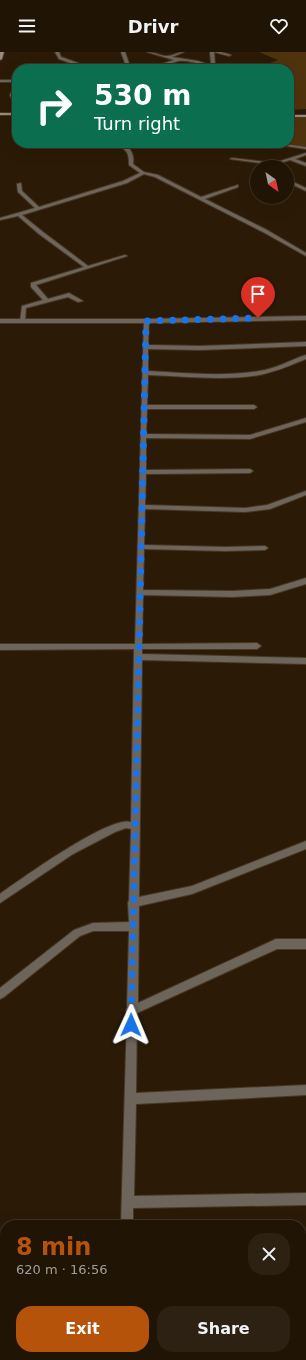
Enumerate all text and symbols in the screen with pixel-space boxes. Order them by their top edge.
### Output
icon: menu [16,15,38,37]
icon: heart [268,15,290,37]
text: Drivr [128,16,178,37]
text: 530 m [94,79,191,112]
icon: right [28,80,80,132]
text: Turn right [94,113,180,134]
north arrow [250,160,294,204]
map controls [250,160,294,204]
pin [241,277,275,318]
icon: arrive [247,283,269,305]
position arrow [110,1004,152,1046]
text: 8 min [16,1233,91,1261]
button: close [248,1233,290,1275]
text: 620 m · 16:56 [16,1262,107,1277]
button: Exit [16,1306,149,1352]
button: Share [157,1306,290,1352]

